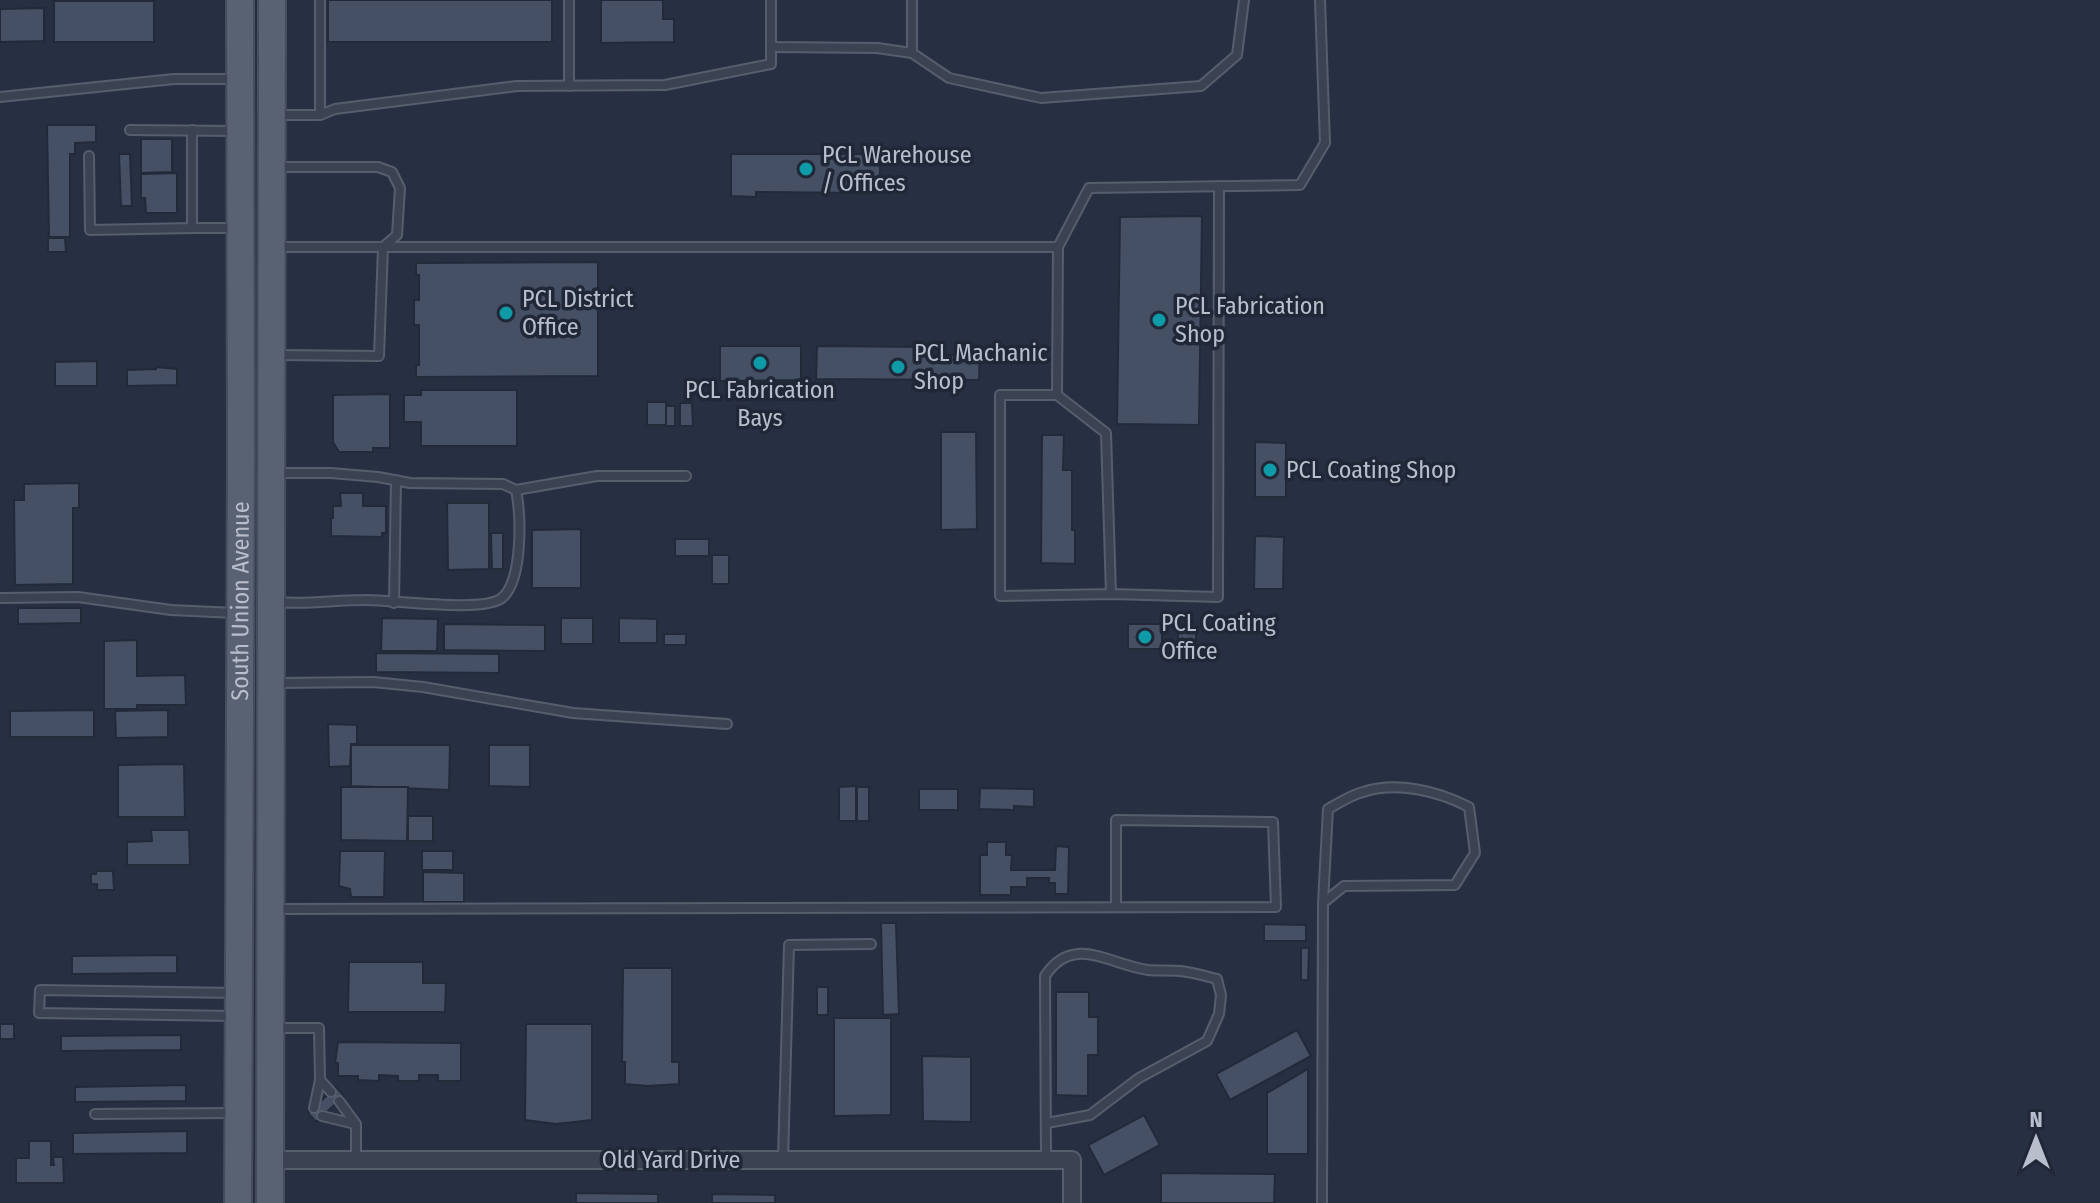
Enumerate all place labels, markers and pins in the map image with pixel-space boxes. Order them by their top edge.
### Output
place label: PCL Warehouse / Offices [822,141,972,197]
marker: PCL Warehouse / Offices [797,160,815,178]
place label: PCL District Office [522,285,634,341]
place label: PCL Fabrication Shop [1175,292,1325,348]
marker: PCL District Office [497,304,515,322]
marker: PCL Fabrication Shop [1150,311,1168,329]
place label: PCL Machanic Shop [914,339,1048,395]
marker: PCL Fabrication Bays [751,354,769,372]
marker: PCL Machanic Shop [889,358,907,376]
place label: PCL Fabrication Bays [685,376,835,432]
place label: PCL Coating Shop [1286,456,1456,484]
marker: PCL Coating Shop [1261,461,1279,479]
place label: PCL Coating Office [1161,609,1276,665]
marker: PCL Coating Office [1136,628,1154,646]

